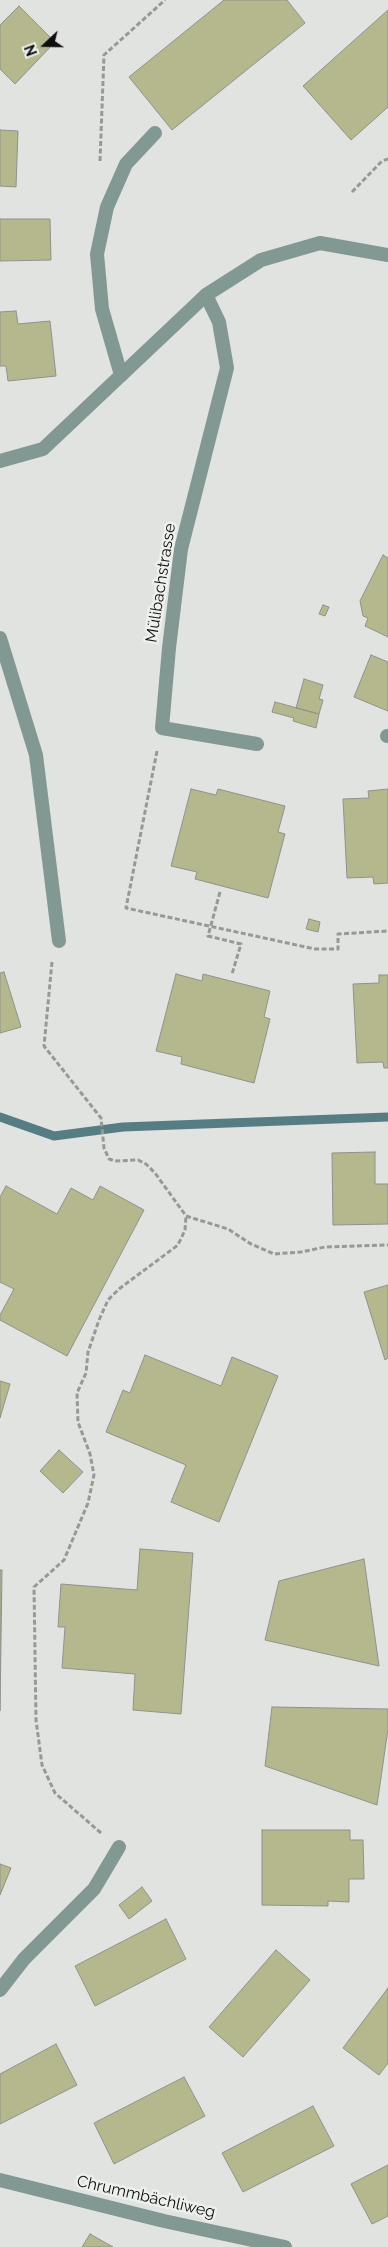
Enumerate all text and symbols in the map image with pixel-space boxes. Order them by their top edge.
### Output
north arrow [20,20,70,70]
text: N [22,43,40,58]
street label: Mülibachstrasse [142,522,180,644]
street label: Chrummbächliweg [75,2172,217,2222]

